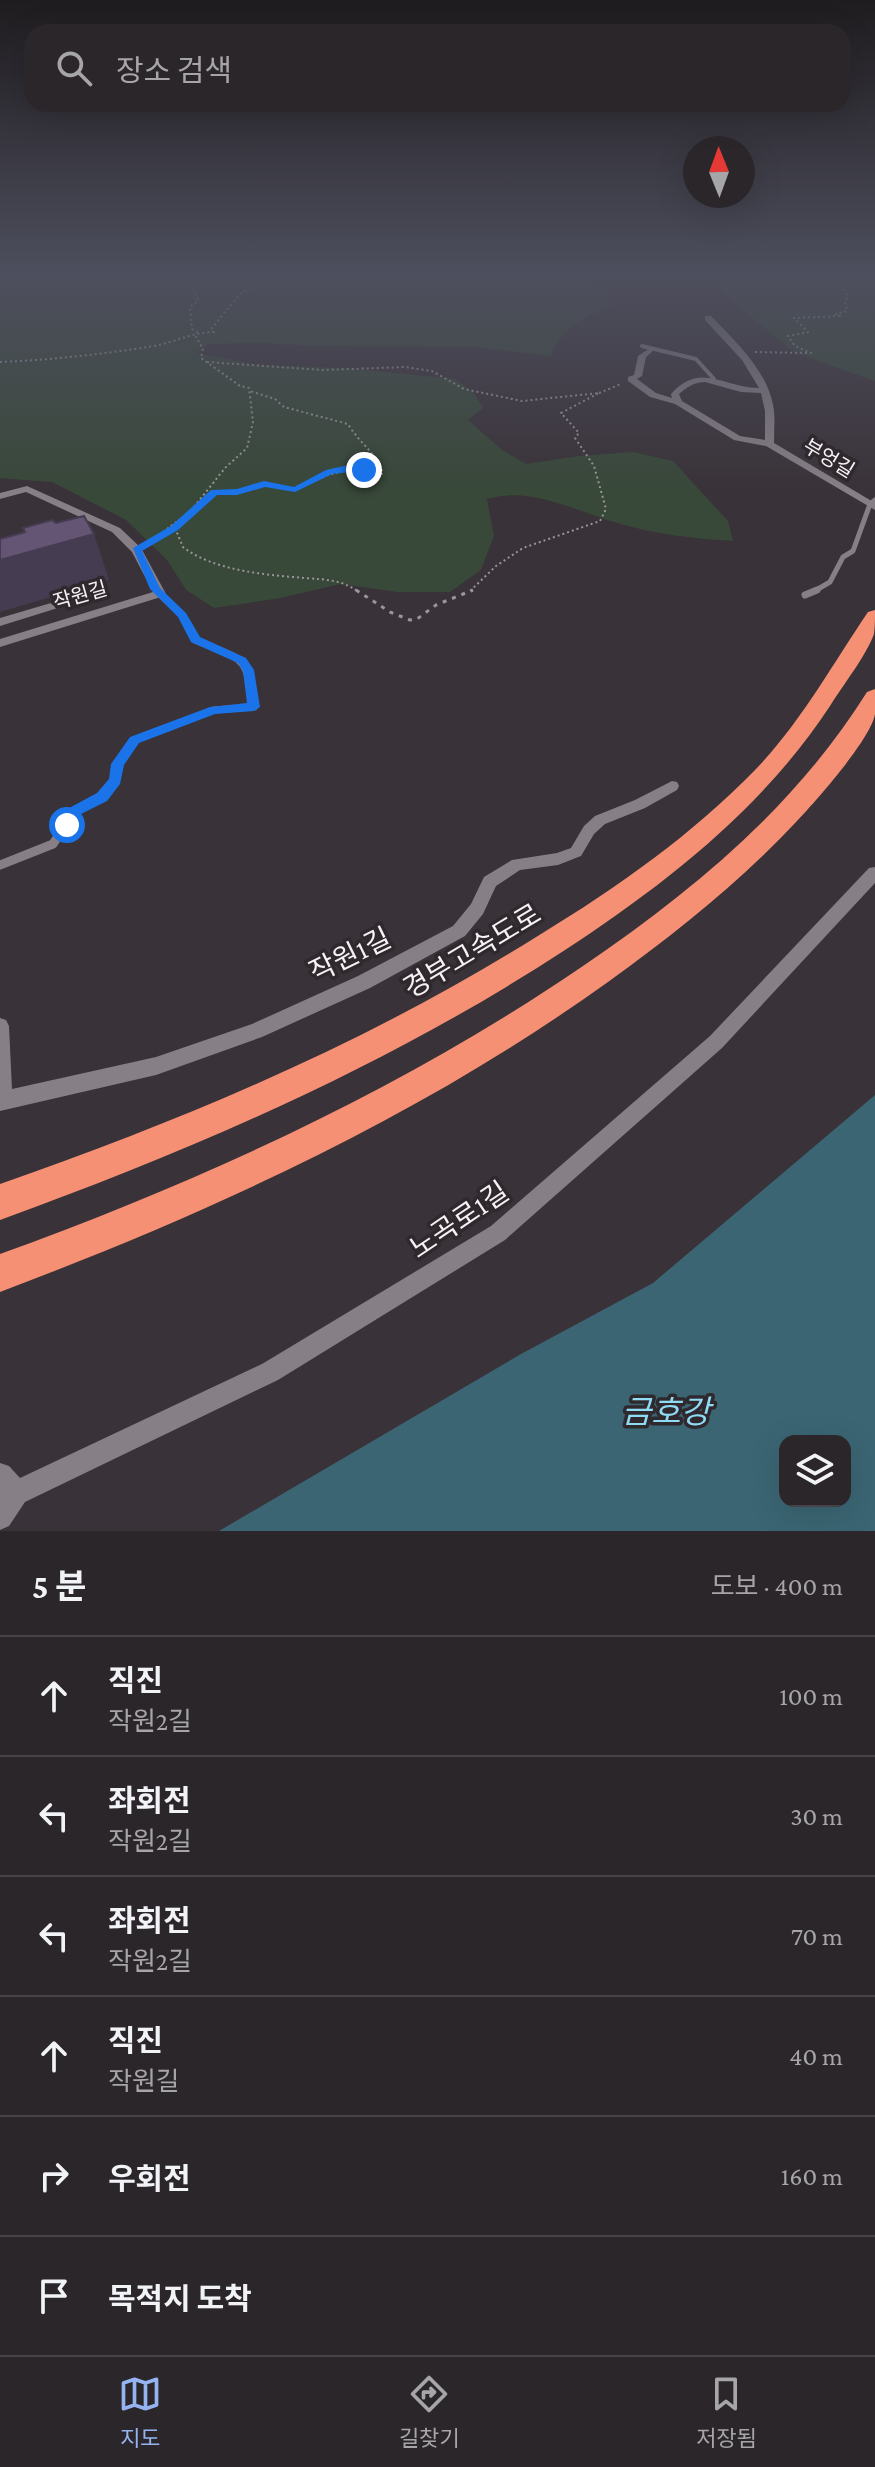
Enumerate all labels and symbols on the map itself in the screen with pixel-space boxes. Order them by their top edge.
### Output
north arrow [683,136,755,208]
street label: 부엉길 [800,434,858,482]
route end [346,452,382,488]
street label: 작원길 [50,577,110,613]
route start [49,807,85,843]
street label: 경부고속도로 [398,898,546,1004]
street label: 작원1길 [304,922,396,988]
street label: 노곡로1길 [404,1176,514,1264]
water label: 금호강 [622,1394,715,1430]

